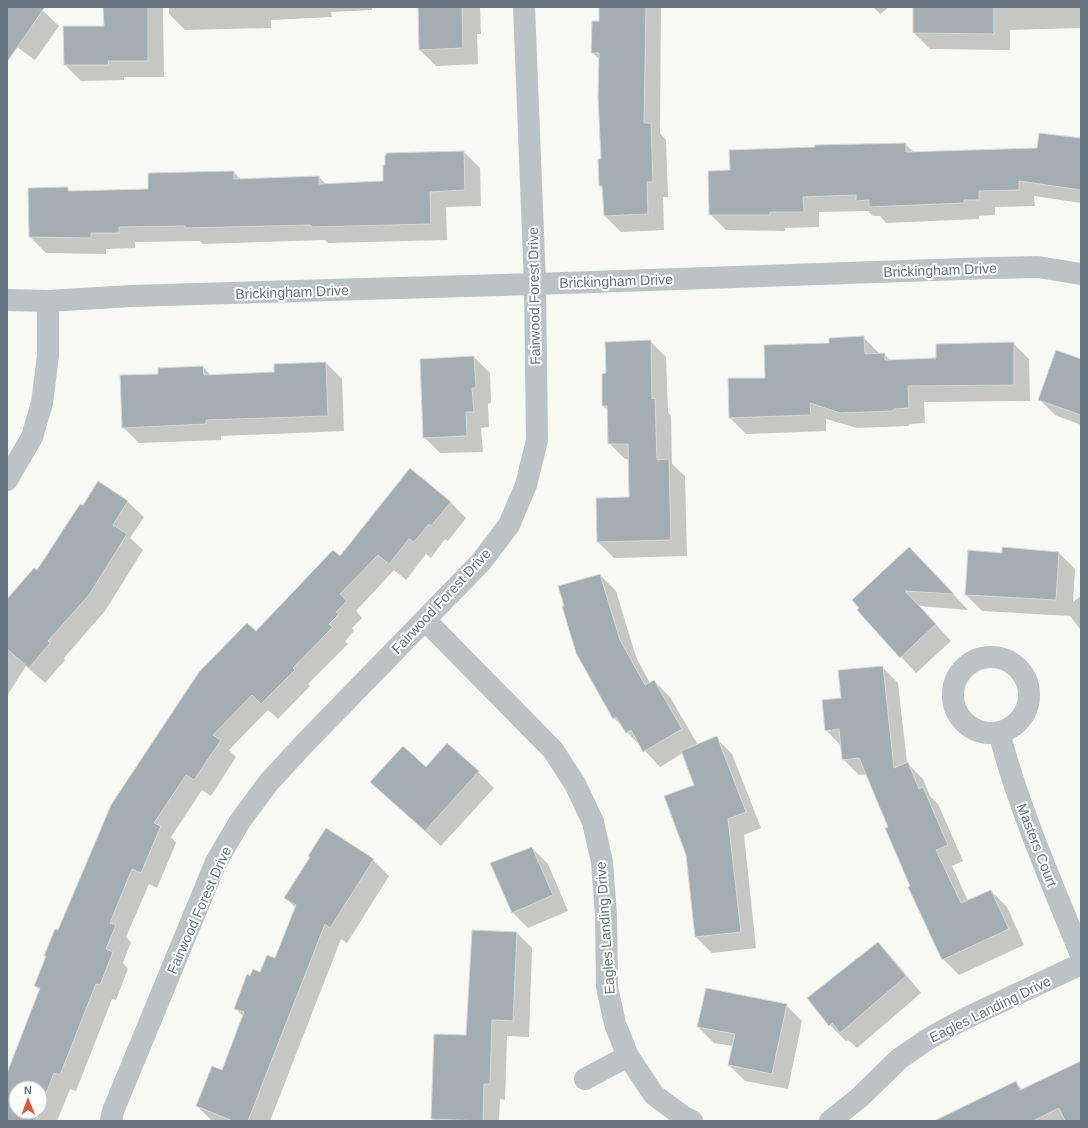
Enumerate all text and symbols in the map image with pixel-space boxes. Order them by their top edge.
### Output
street label: Fairwood Forest Drive [525,227,543,365]
street label: Brickingham Drive [883,260,997,280]
street label: Brickingham Drive [559,271,673,291]
street label: Brickingham Drive [235,282,349,302]
street label: Fairwood Forest Drive [388,545,494,657]
street label: Masters Court [1014,801,1060,889]
street label: Fairwood Forest Drive [164,844,234,976]
street label: Eagles Landing Drive [592,861,618,995]
street label: Eagles Landing Drive [927,973,1054,1045]
north arrow [8,1080,48,1120]
text: N [24,1084,32,1096]

